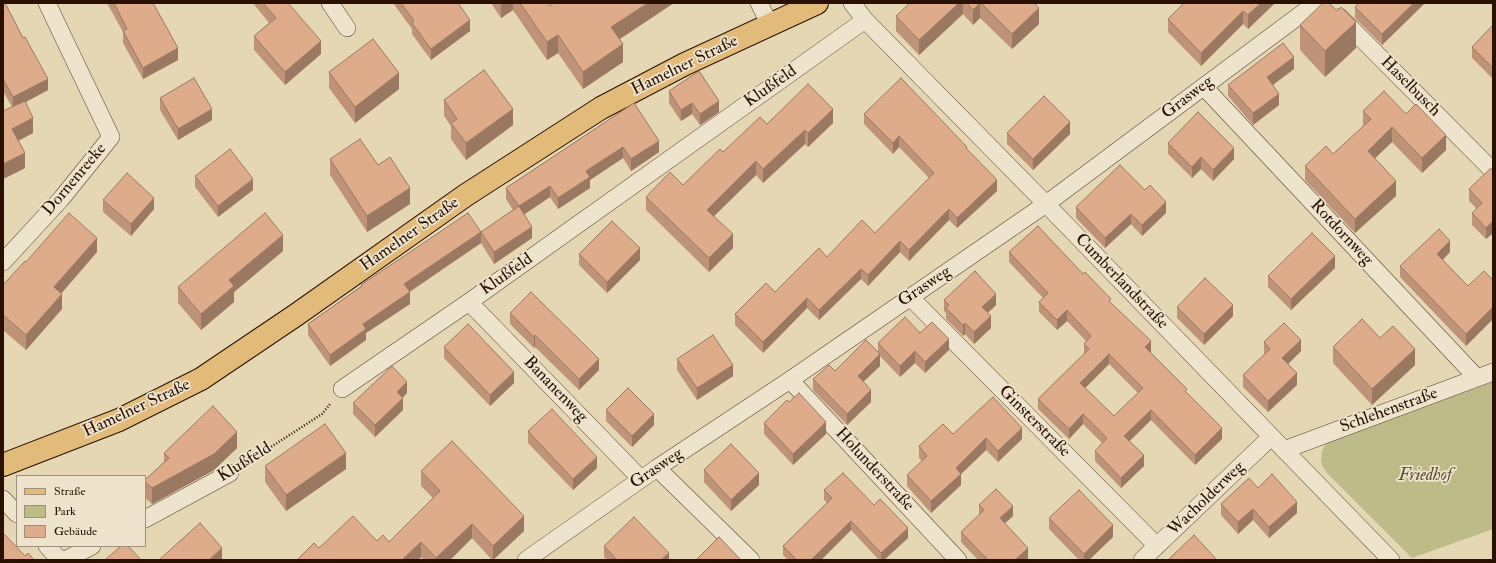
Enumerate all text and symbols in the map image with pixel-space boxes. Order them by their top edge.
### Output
street label: Hamelner Straße [628,31,742,101]
street label: Haselbusch [1376,53,1444,121]
street label: Klußfeld [741,62,801,112]
street label: Grasweg [1158,72,1218,124]
street label: Dornenreeke [39,140,111,220]
street label: Hamelner Straße [357,193,463,277]
street label: Rotdornweg [1305,196,1377,270]
street label: Cumberlandstraße [1070,230,1172,334]
street label: Klußfeld [477,250,537,300]
street label: Grasweg [895,262,955,312]
street label: Bananenweg [518,353,592,427]
street label: Hamelner Straße [80,375,194,443]
street label: Ginsterstraße [994,382,1074,462]
street label: Schlehenstraße [1337,384,1441,438]
street label: Holunderstraße [830,424,918,516]
street label: Klußfeld [214,439,276,487]
street label: Grasweg [627,444,687,494]
street label: Wacholderweg [1164,457,1250,541]
park label: Friedhof [1398,466,1452,486]
legend [16,475,146,547]
text: Straße [54,484,85,499]
text: Park [54,504,76,519]
text: Gebäude [54,524,97,539]

